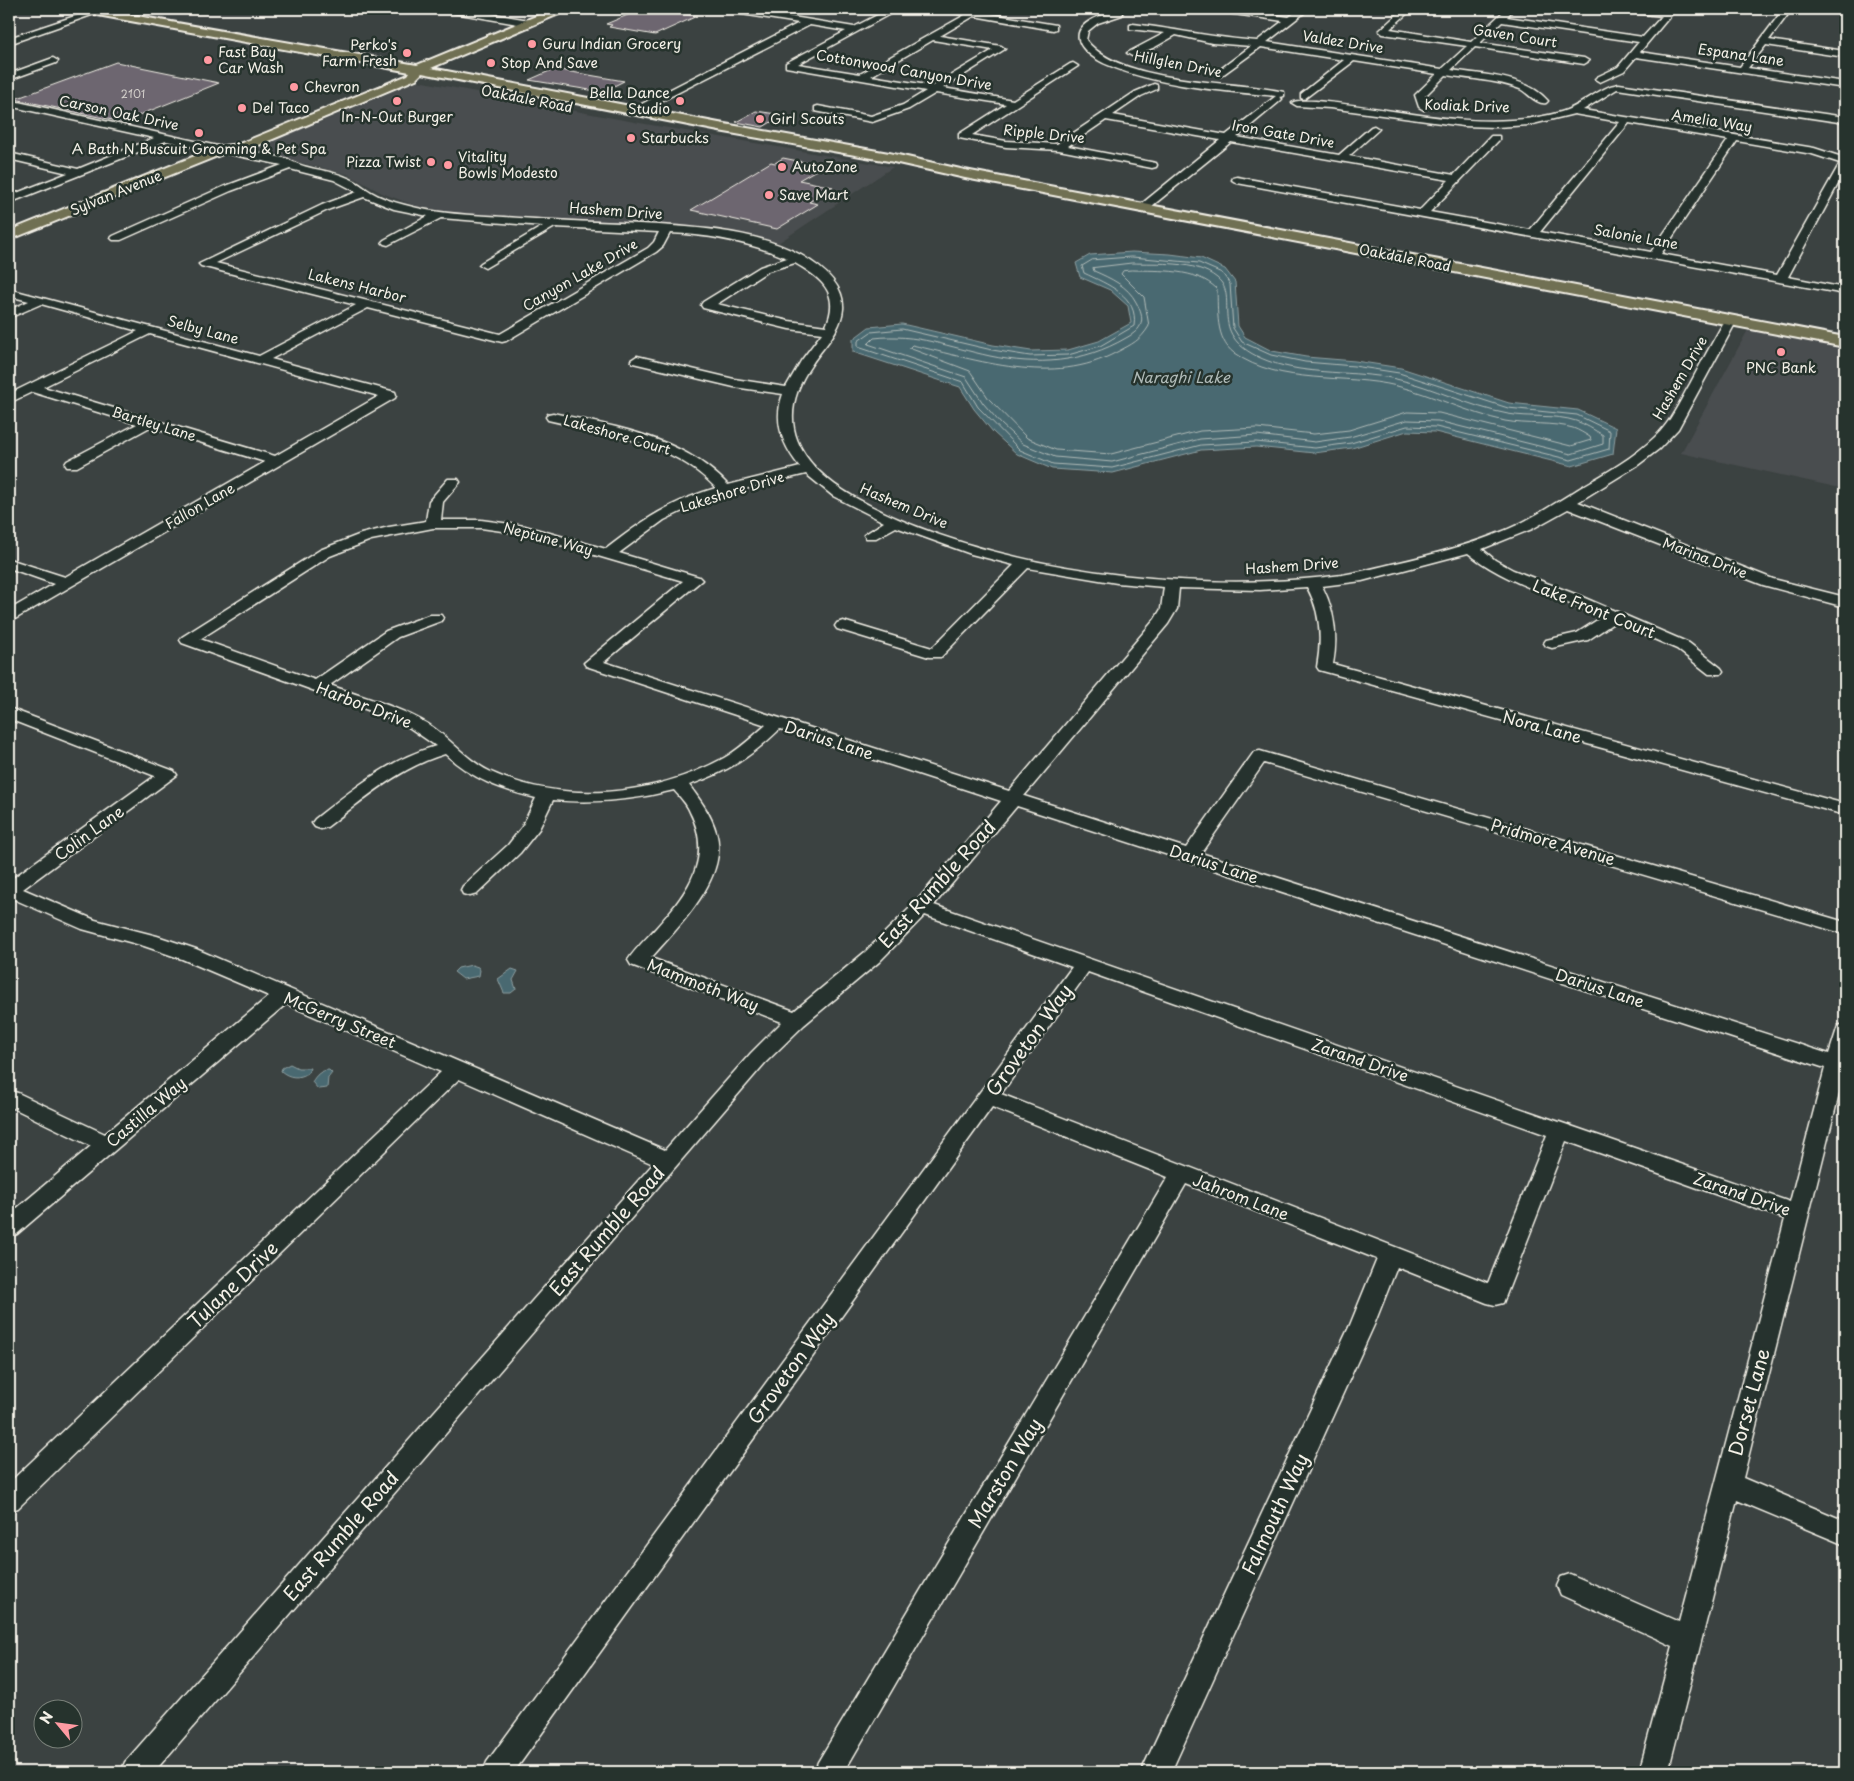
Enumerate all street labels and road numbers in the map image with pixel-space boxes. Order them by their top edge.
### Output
street label: Gaven Court [1472,19,1559,53]
street label: Valdez Drive [1301,25,1385,58]
street label: Espana Lane [1697,38,1786,71]
street label: Cottonwood Canyon Drive [814,44,994,95]
street label: Hillglen Drive [1132,45,1224,82]
street label: Oakdale Road [479,79,575,118]
street label: Carson Oak Drive [57,90,181,135]
street label: Kodiak Drive [1424,94,1510,117]
street label: Amelia Way [1670,104,1754,137]
street label: Iron Gate Drive [1230,114,1336,153]
street label: Ripple Drive [1002,119,1086,148]
street label: Sylvan Avenue [67,164,165,220]
street label: Hashem Drive [569,197,663,224]
street label: Salonie Lane [1592,219,1680,254]
street label: Canyon Lake Drive [519,233,641,316]
street label: Oakdale Road [1357,238,1453,277]
street label: Lakens Harbor [306,263,409,308]
street label: Selby Lane [165,310,242,349]
street label: Hashem Drive [1647,332,1712,423]
street label: Bartley Lane [109,401,199,446]
street label: Lakeshore Court [561,409,673,460]
street label: Lakeshore Drive [677,466,786,517]
street label: Fallon Lane [161,477,239,534]
street label: Hashem Drive [857,478,951,533]
street label: Neptune Way [501,516,595,561]
street label: Marina Drive [1660,532,1751,583]
street label: Hashem Drive [1245,552,1339,579]
street label: Lake Front Court [1529,572,1660,644]
street label: Harbor Drive [313,675,416,733]
street label: Nora Lane [1500,704,1585,748]
street label: Darius Lane [782,713,877,765]
street label: Colin Lane [48,799,128,866]
street label: Pridmore Avenue [1488,812,1618,870]
street label: East Rumble Road [871,813,1002,954]
street label: Darius Lane [1167,837,1262,889]
street label: Mammoth Way [644,952,763,1016]
street label: Darius Lane [1553,961,1648,1013]
street label: Groveton Way [978,978,1078,1101]
street label: McGerry Street [281,985,401,1054]
street label: Zarand Drive [1309,1031,1412,1087]
street label: Castilla Way [100,1070,191,1152]
street label: East Rumble Road [542,1159,671,1301]
street label: Zarand Drive [1691,1165,1794,1221]
street label: Jahrom Lane [1190,1167,1293,1225]
street label: Tulane Drive [181,1234,284,1335]
street label: Groveton Way [740,1306,840,1429]
street label: Dorset Lane [1720,1345,1776,1459]
street label: Marston Way [960,1412,1048,1533]
street label: Falmouth Way [1234,1448,1315,1579]
street label: East Rumble Road [276,1464,405,1606]

